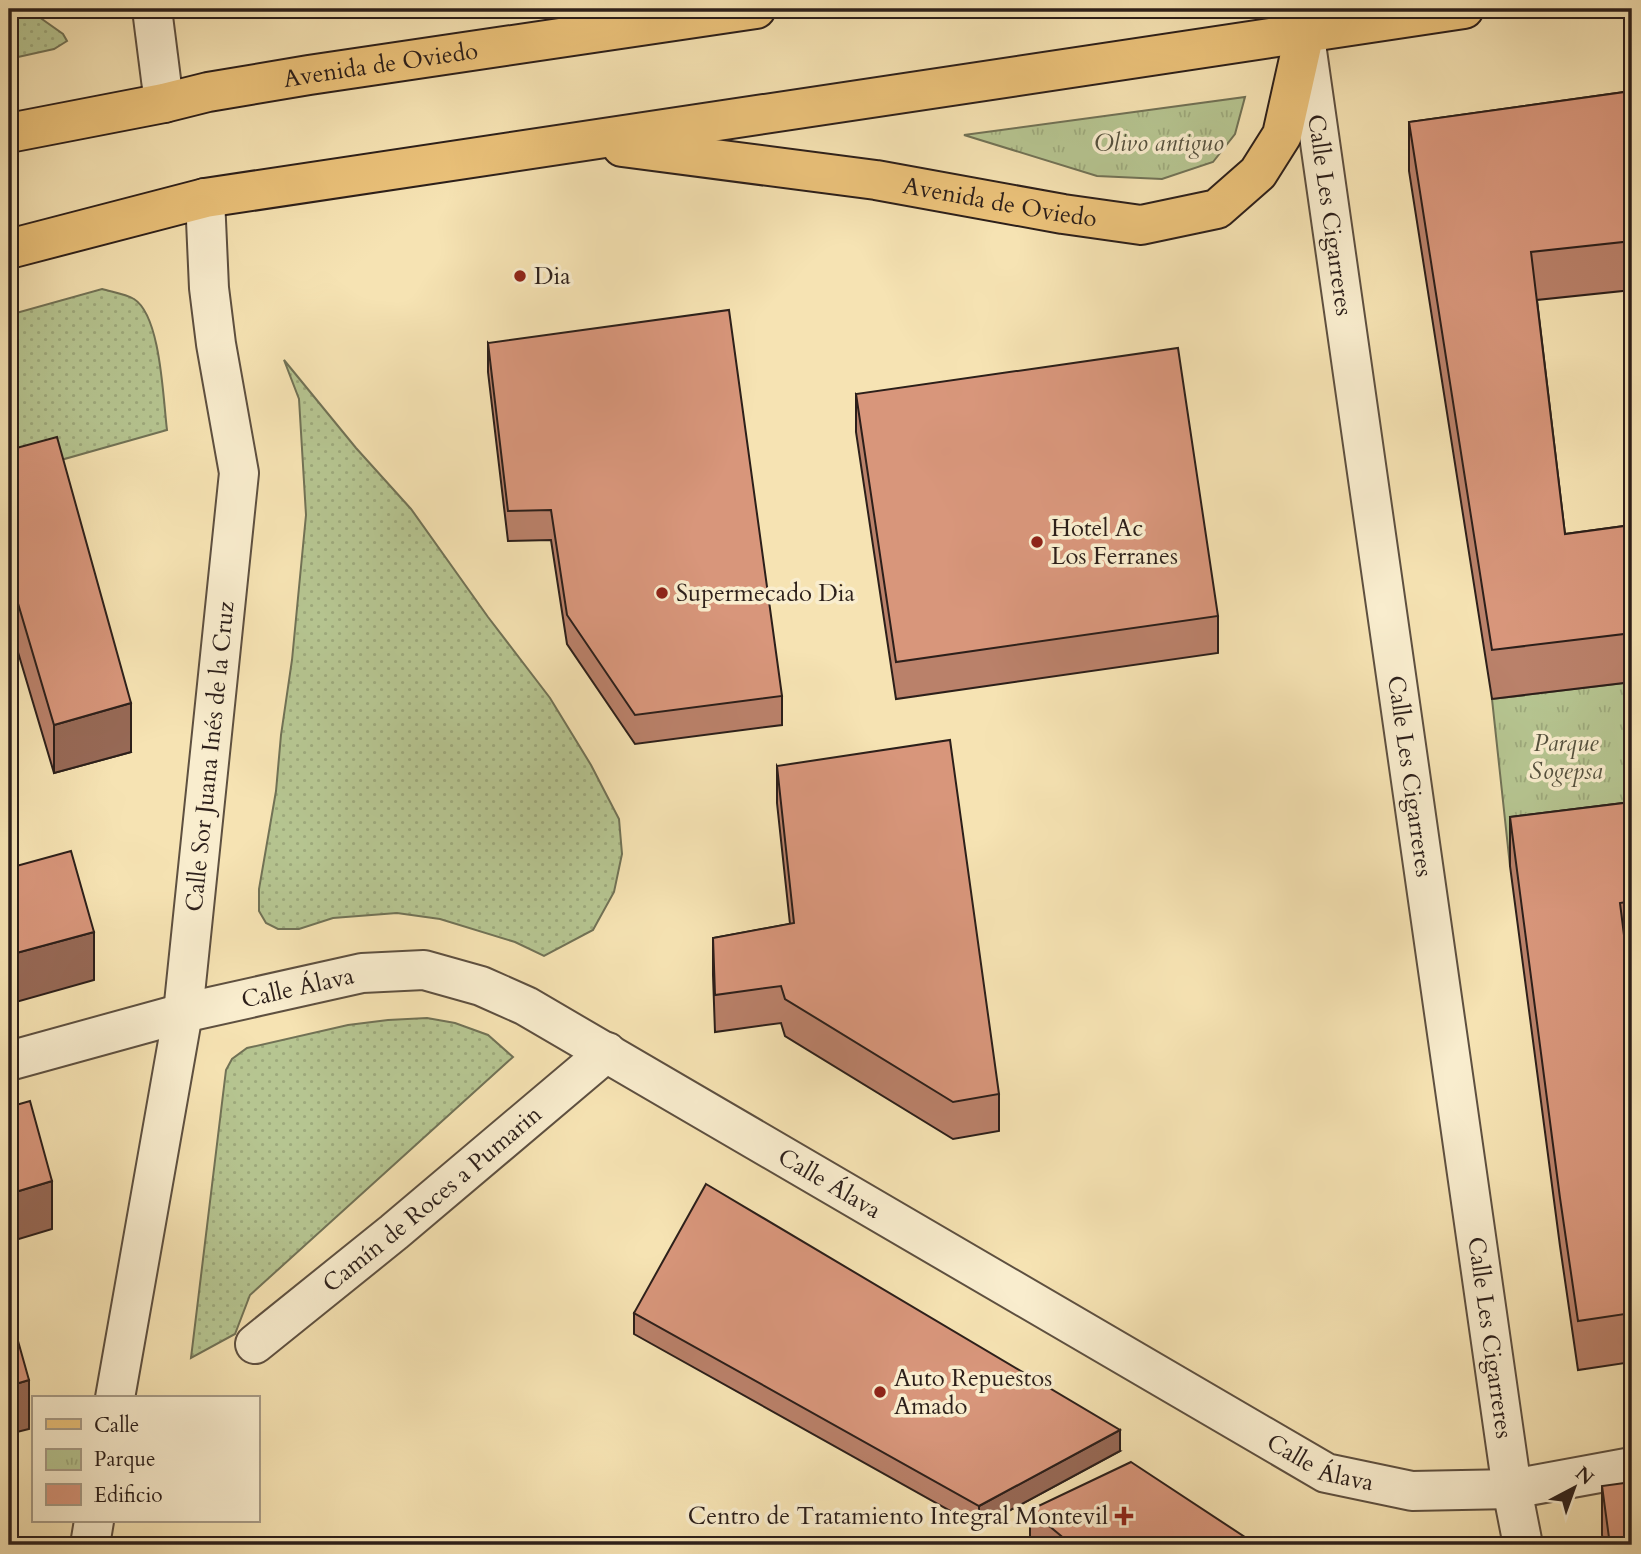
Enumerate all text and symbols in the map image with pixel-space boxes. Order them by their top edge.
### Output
street label: Avenida de Oviedo [281,34,480,96]
street label: Calle Les Cigarreres [1299,112,1361,318]
park label: Olivo antiguo [1094,127,1224,160]
street label: Avenida de Oviedo [900,169,1099,236]
place label: Dia [534,260,571,293]
marker: Dia [512,268,528,284]
place label: Hotel Ac Los Ferranes [1051,512,1178,573]
marker: Hotel Ac Los Ferranes [1029,534,1045,550]
place label: Supermecado Dia [676,577,856,610]
marker: Supermecado Dia [654,585,670,601]
street label: Calle Sor Juana Inés de la Cruz [178,599,243,913]
street label: Calle Les Cigarreres [1379,673,1441,879]
park label: Parque Sogepsa [1529,727,1603,788]
street label: Calle Álava [238,959,358,1016]
street label: Camín de Roces a Pumarin [316,1098,549,1300]
street label: Calle Álava [772,1141,888,1227]
street label: Calle Les Cigarreres [1459,1235,1521,1441]
place label: Auto Repuestos Amado [894,1362,1052,1423]
marker: Auto Repuestos Amado [872,1384,888,1400]
legend [32,1396,259,1522]
text: Calle [94,1411,139,1440]
street label: Calle Álava [1260,1426,1377,1500]
text: Parque [94,1445,155,1474]
north arrow [1540,1452,1610,1522]
text: N [1570,1461,1600,1491]
text: Edificio [94,1481,163,1510]
place label: Centro de Tratamiento Integral Montevil [688,1500,1108,1533]
marker: Centro de Tratamiento Integral Montevil [1114,1506,1134,1526]

